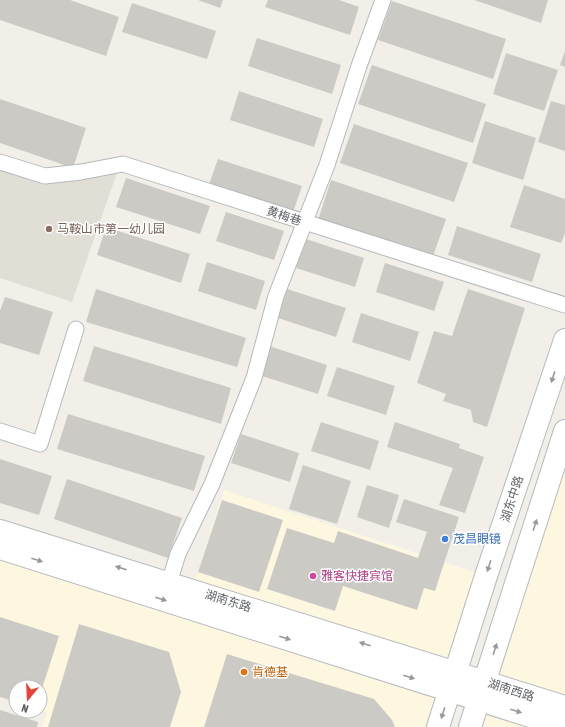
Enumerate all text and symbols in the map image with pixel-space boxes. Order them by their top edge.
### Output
street label: 黄梅巷 [265,204,303,228]
place label: 马鞍山市第一幼儿园 [57,222,165,236]
marker: 马鞍山市第一幼儿园 [44,224,54,234]
one-way arrow [549,371,555,383]
street label: 湖东中路 [498,474,526,524]
one-way arrow [532,519,538,531]
place label: 茂昌眼镜 [453,532,501,546]
marker: 茂昌眼镜 [440,534,450,544]
one-way arrow [32,557,44,563]
one-way arrow [486,561,492,573]
one-way arrow [115,565,127,571]
place label: 雅客快捷宾馆 [321,569,393,583]
marker: 雅客快捷宾馆 [308,571,318,581]
street label: 湖南东路 [203,587,253,615]
one-way arrow [155,596,167,602]
one-way arrow [279,635,291,641]
one-way arrow [359,641,371,647]
one-way arrow [492,642,498,654]
place label: 肯德基 [252,665,288,679]
marker: 肯德基 [239,667,249,677]
one-way arrow [403,674,415,680]
street label: 湖南西路 [486,676,536,704]
north arrow [8,679,48,719]
text: N [20,702,30,715]
one-way arrow [440,707,446,719]
one-way arrow [511,708,523,714]

